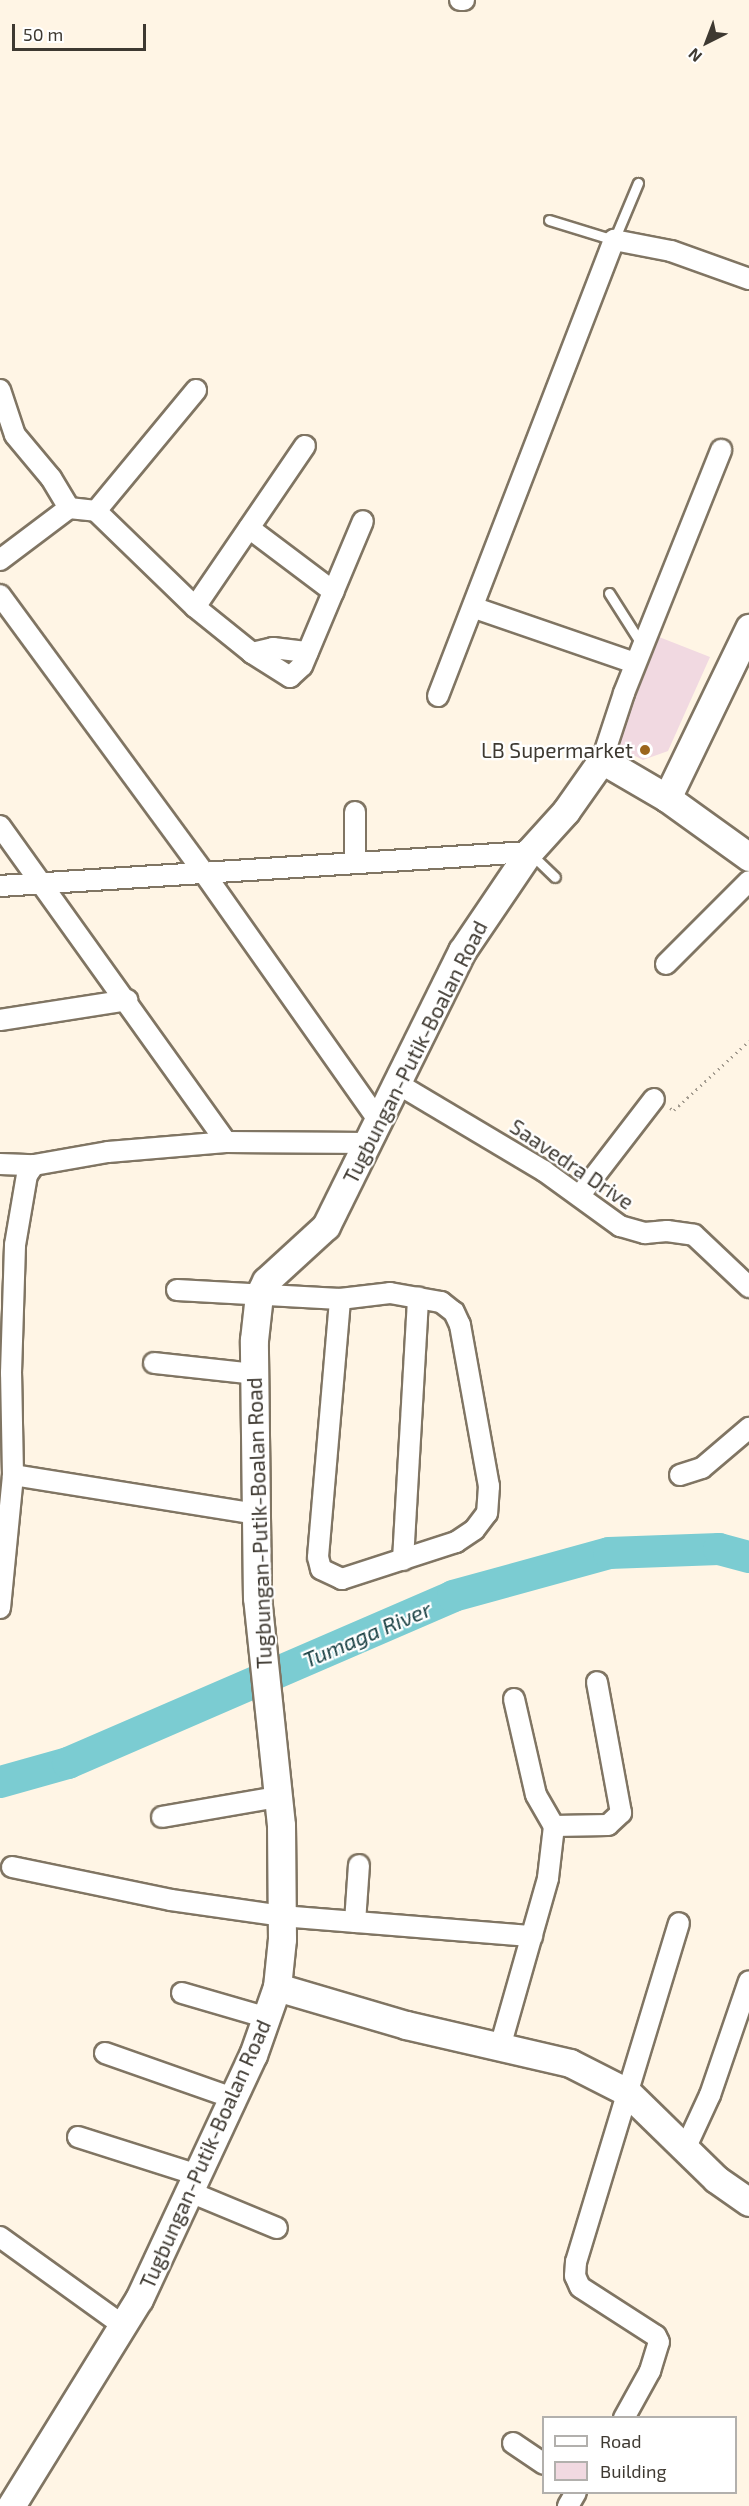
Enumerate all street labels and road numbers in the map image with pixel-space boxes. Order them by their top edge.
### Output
street label: Tugbungan-Putik-Boalan Road [338,916,492,1188]
street label: Saavedra Drive [505,1113,639,1215]
street label: Tugbungan-Putik-Boalan Road [241,1377,277,1669]
street label: Tugbungan-Putik-Boalan Road [134,2016,276,2292]

